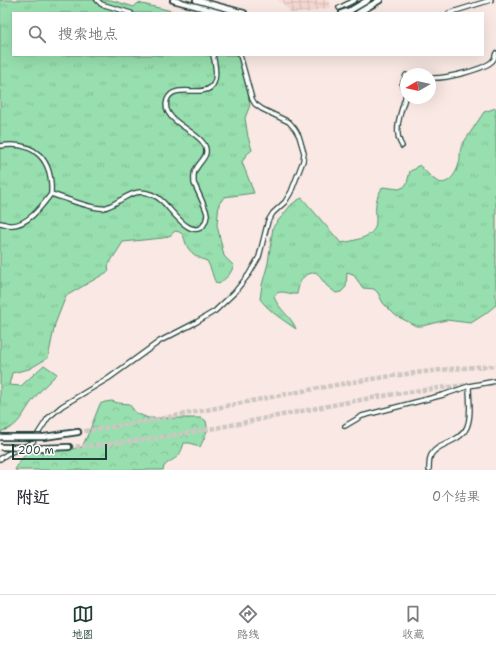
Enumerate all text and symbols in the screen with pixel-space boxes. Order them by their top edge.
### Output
search box [12,12,484,56]
icon: search [26,23,48,45]
text: 搜索地点 [58,24,118,44]
north arrow [400,68,436,104]
scale bar [12,442,107,461]
text: 200 m [18,443,54,458]
text: 附近 [16,486,50,508]
text: 0个结果 [432,488,480,505]
tab: 地图 [72,603,94,642]
tab: 路线 [237,603,259,642]
tab: 收藏 [402,603,424,642]

